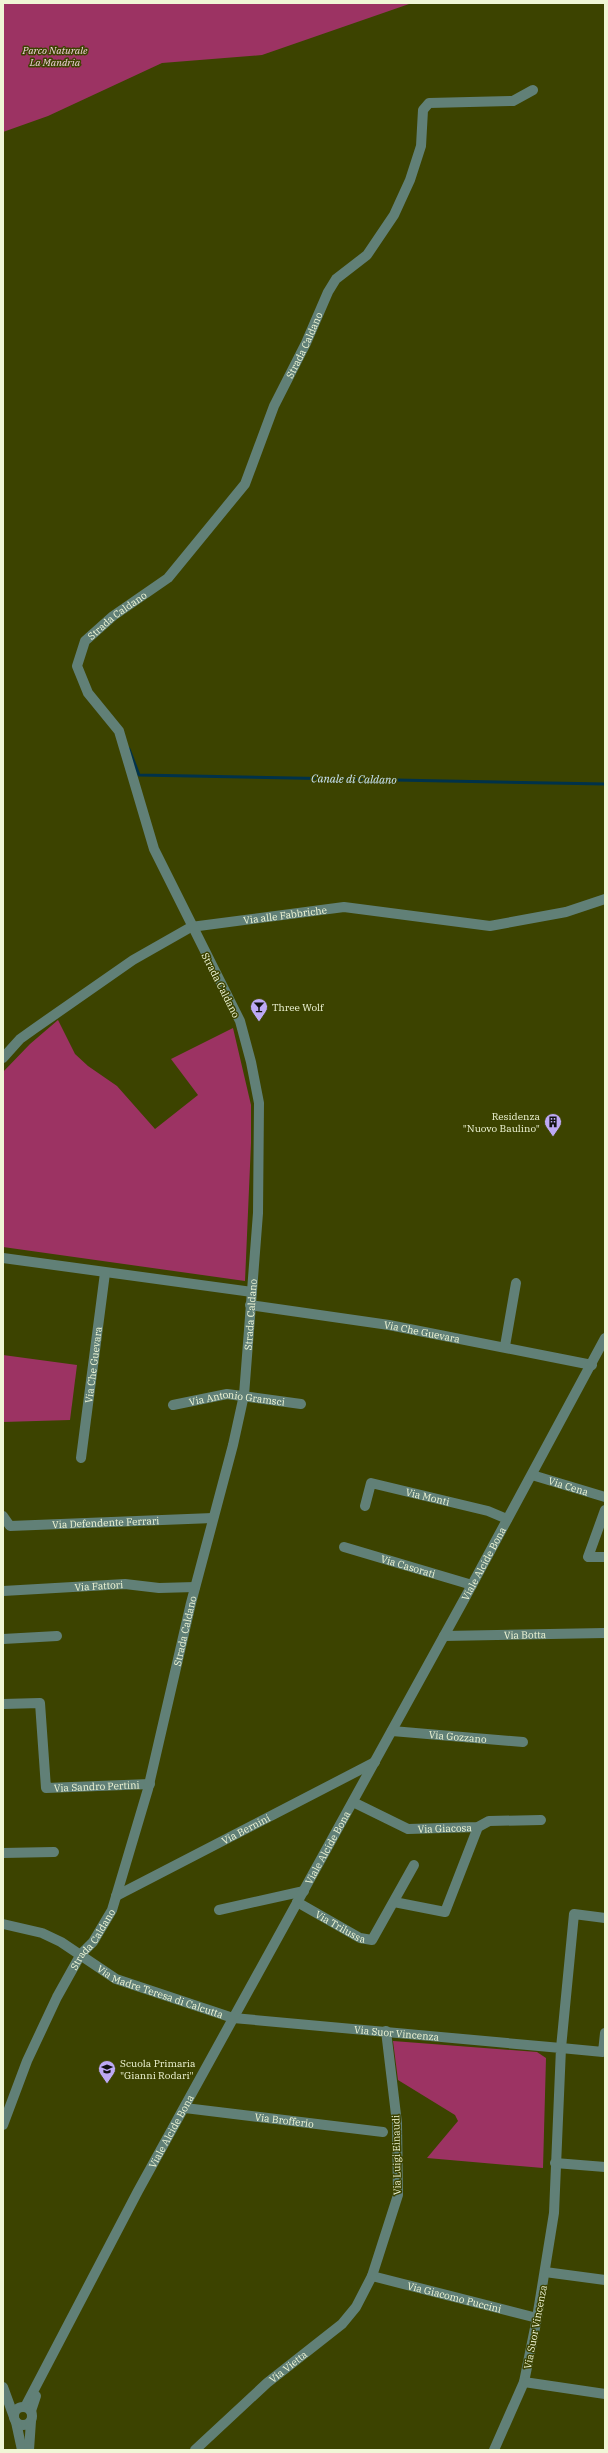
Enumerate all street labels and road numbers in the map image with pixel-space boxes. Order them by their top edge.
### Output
street label: Strada Caldano [283,310,326,380]
street label: Strada Caldano [85,588,150,643]
street label: Via alle Fabbriche [243,903,328,927]
street label: Strada Caldano [199,950,243,1020]
street label: Strada Caldano [241,1278,260,1351]
street label: Via Che Guevara [383,1318,462,1346]
street label: Via Che Guevara [82,1325,105,1404]
street label: Via Antonio Gramsci [188,1388,286,1409]
street label: Via Cena [547,1474,590,1499]
street label: Via Monti [404,1485,451,1509]
street label: Via Defendente Ferrari [52,1514,160,1531]
street label: Viale Alcide Bona [459,1524,509,1603]
street label: Via Casorati [379,1552,437,1581]
street label: Via Fattori [74,1578,124,1594]
street label: Strada Caldano [171,1594,200,1667]
street label: Via Botta [504,1628,547,1642]
street label: Via Gozzano [428,1728,487,1746]
street label: Via Sandro Pertini [54,1778,140,1795]
street label: Viale Alcide Bona [302,1808,354,1887]
street label: Via Bernini [219,1811,272,1847]
street label: Via Giacosa [417,1821,473,1836]
street label: Strada Caldano [67,1906,118,1972]
street label: Via Trilussa [313,1908,367,1946]
street label: Via Madre Teresa di Calcutta [94,1962,225,2021]
street label: Via Suor Vincenza [354,2023,440,2044]
street label: Viale Alcide Bona [146,2092,197,2170]
street label: Via Brofferio [254,2110,315,2131]
street label: Via Luigi Einaudi [389,2115,404,2195]
street label: Via Giacomo Puccini [406,2279,503,2316]
street label: Via Suor Vincenza [521,2284,550,2370]
street label: Via Vietta [267,2348,310,2386]

